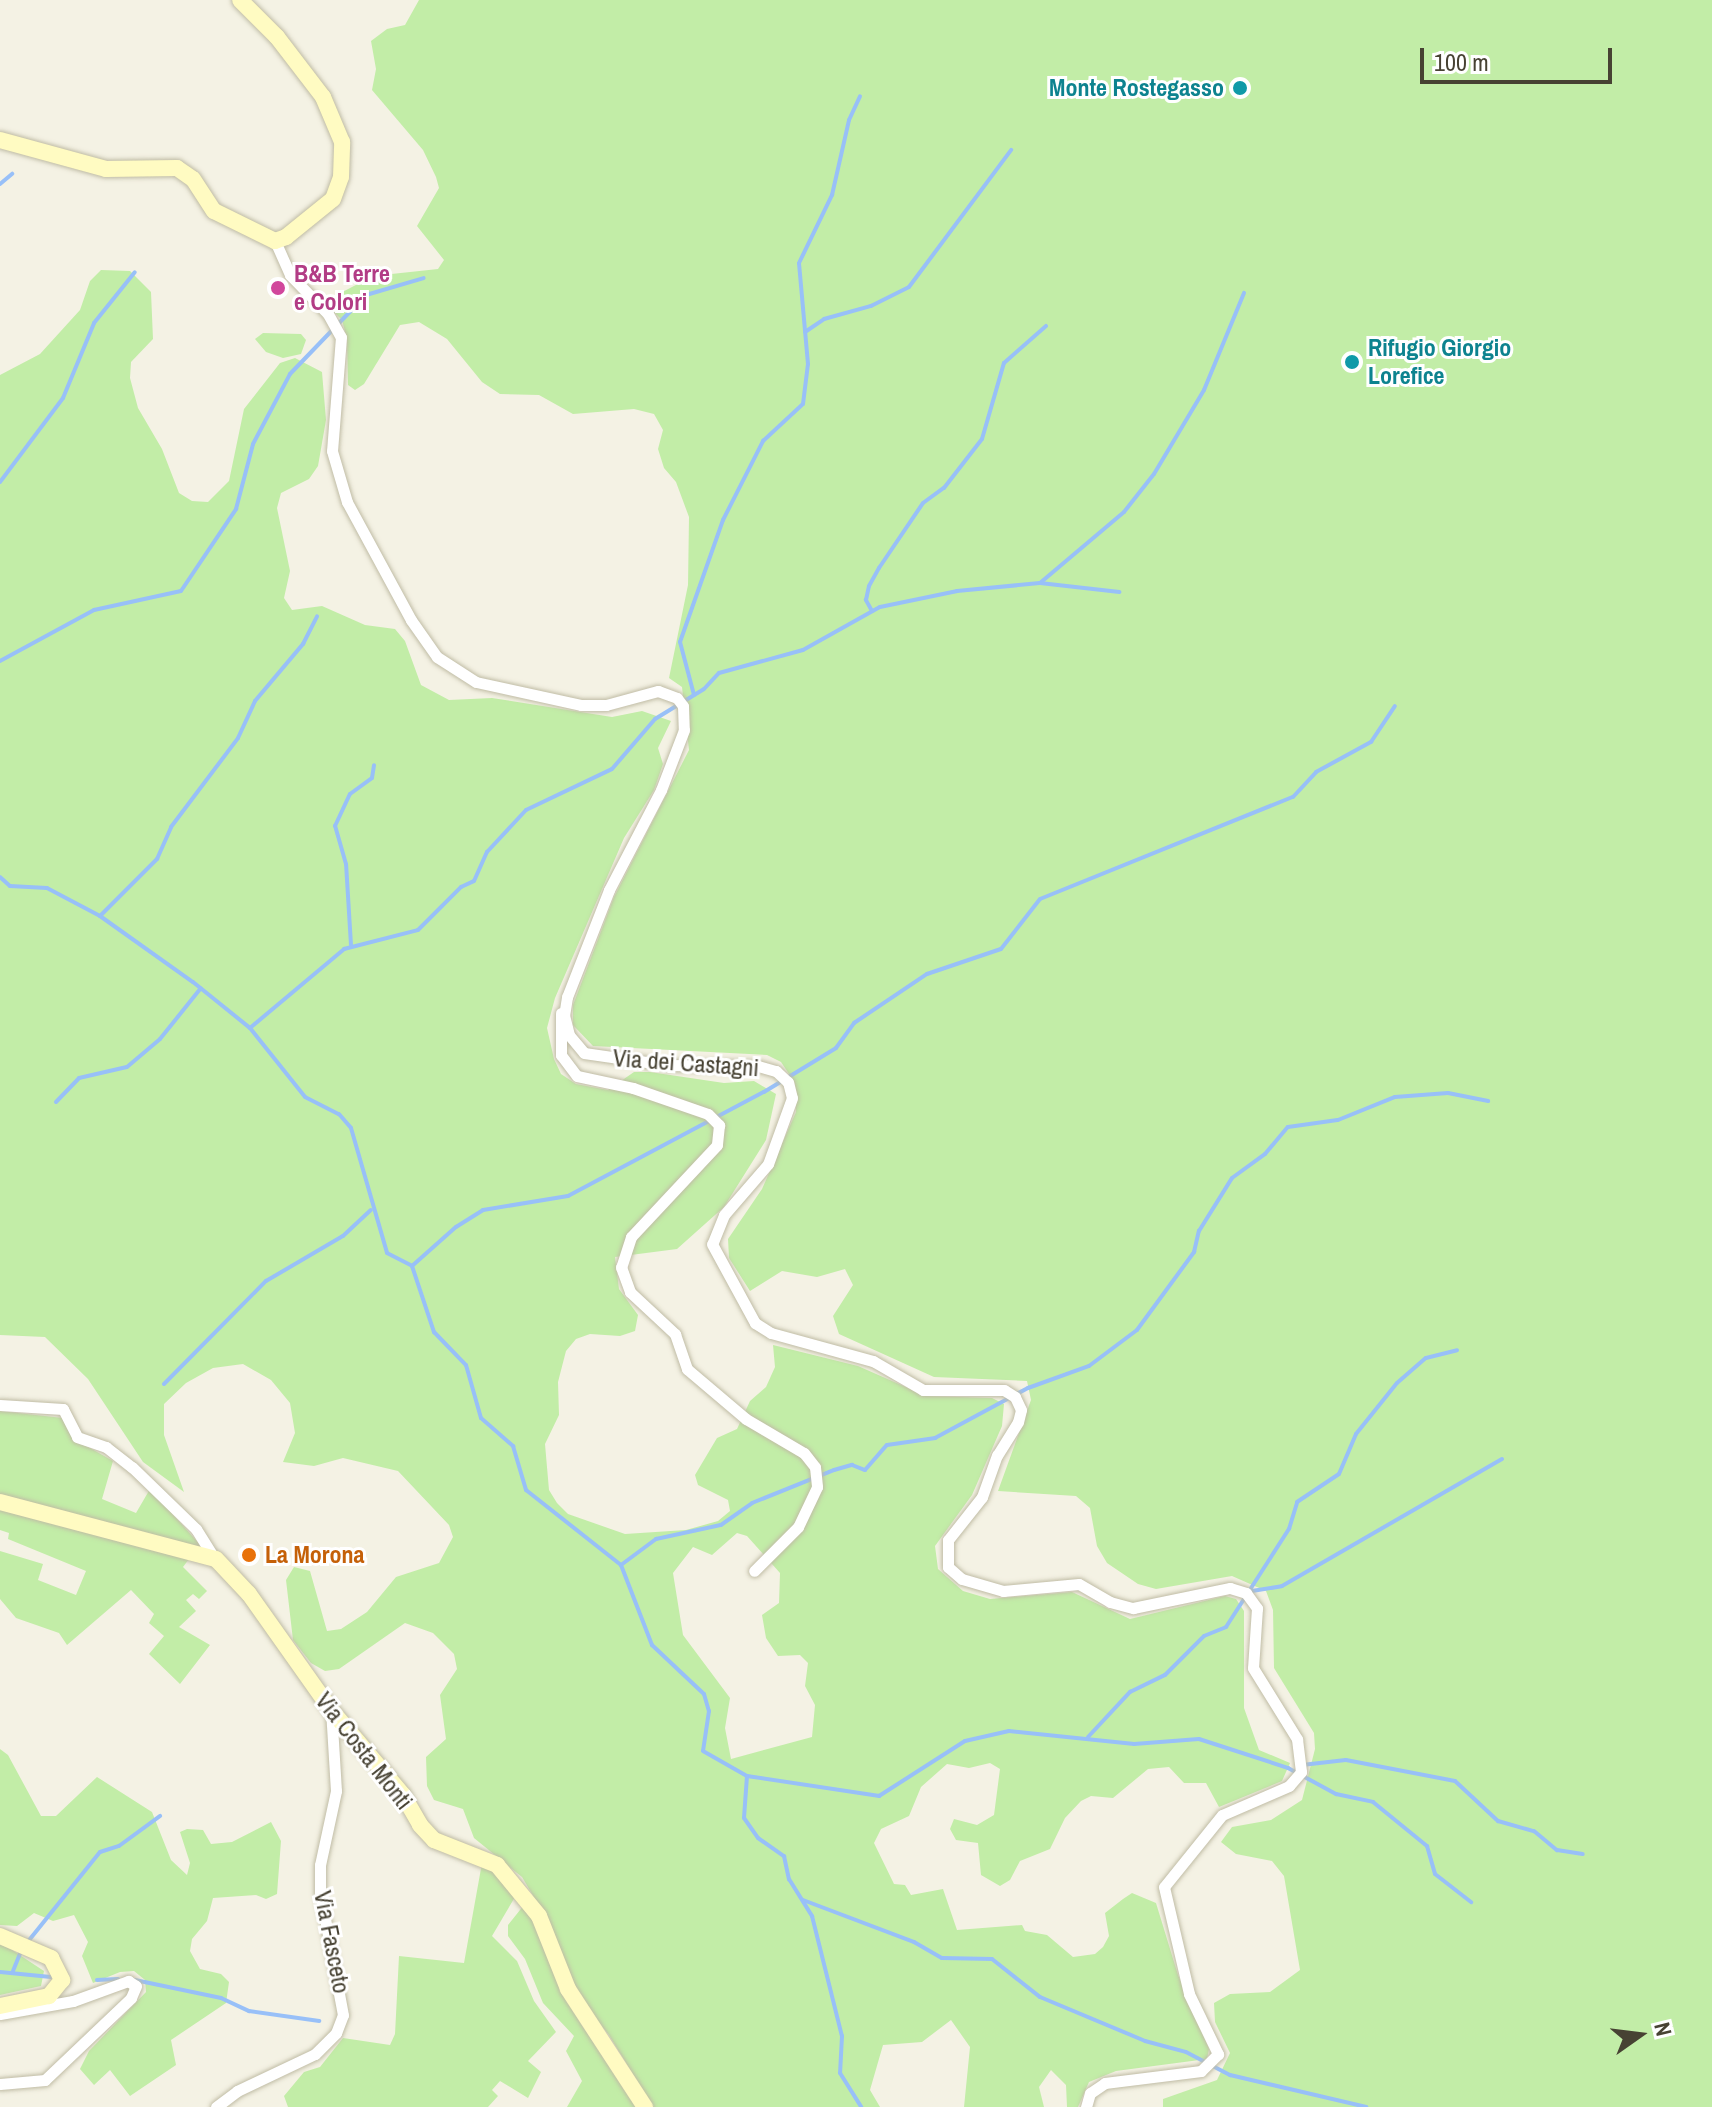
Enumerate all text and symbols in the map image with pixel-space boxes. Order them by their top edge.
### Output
scale bar [1424,32,1616,82]
text: 100 m [1434,46,1489,78]
place label: Monte Rostegasso [1049,74,1224,102]
marker: Monte Rostegasso [1231,79,1249,97]
place label: B&B Terre e Colori [294,260,390,316]
marker: B&B Terre e Colori [269,279,287,297]
place label: Rifugio Giorgio Lorefice [1368,334,1511,390]
marker: Rifugio Giorgio Lorefice [1343,353,1361,371]
street label: Via dei Castagni [612,1044,760,1082]
place label: La Morona [265,1541,365,1569]
marker: La Morona [240,1546,258,1564]
street label: Via Costa Monti [309,1687,419,1815]
street label: Via Fasceto [308,1888,356,1996]
north arrow [1600,1995,1680,2075]
text: N [1647,2019,1679,2039]

